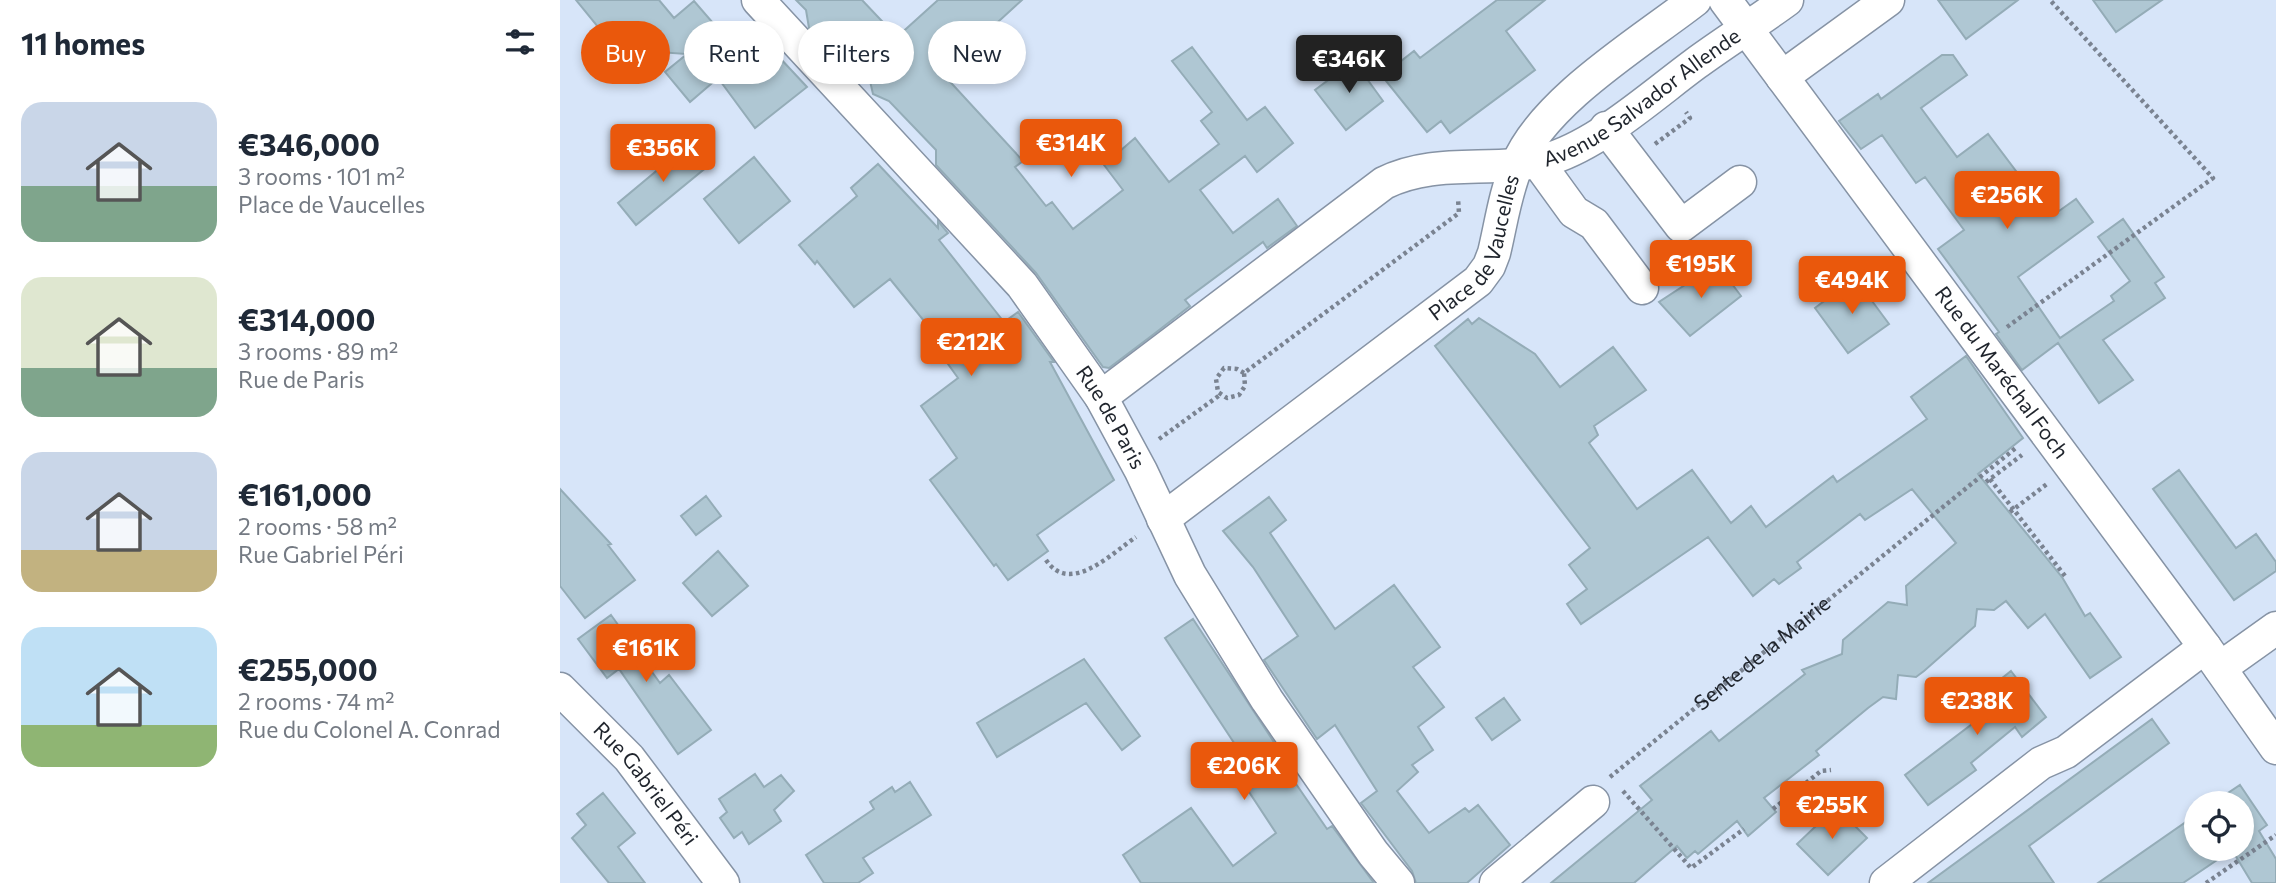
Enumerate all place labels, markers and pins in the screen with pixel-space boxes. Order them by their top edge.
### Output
pin: €346K [1300,36,1398,95]
pin: €314K [1022,120,1120,179]
pin: €356K [614,124,712,184]
pin: €256K [1958,172,2056,231]
pin: €195K [1652,240,1750,300]
pin: €494K [1803,256,1901,316]
pin: €212K [922,318,1020,378]
pin: €161K [597,624,695,684]
pin: €238K [1928,678,2026,737]
pin: €206K [1195,742,1293,802]
pin: €255K [1783,782,1881,841]

